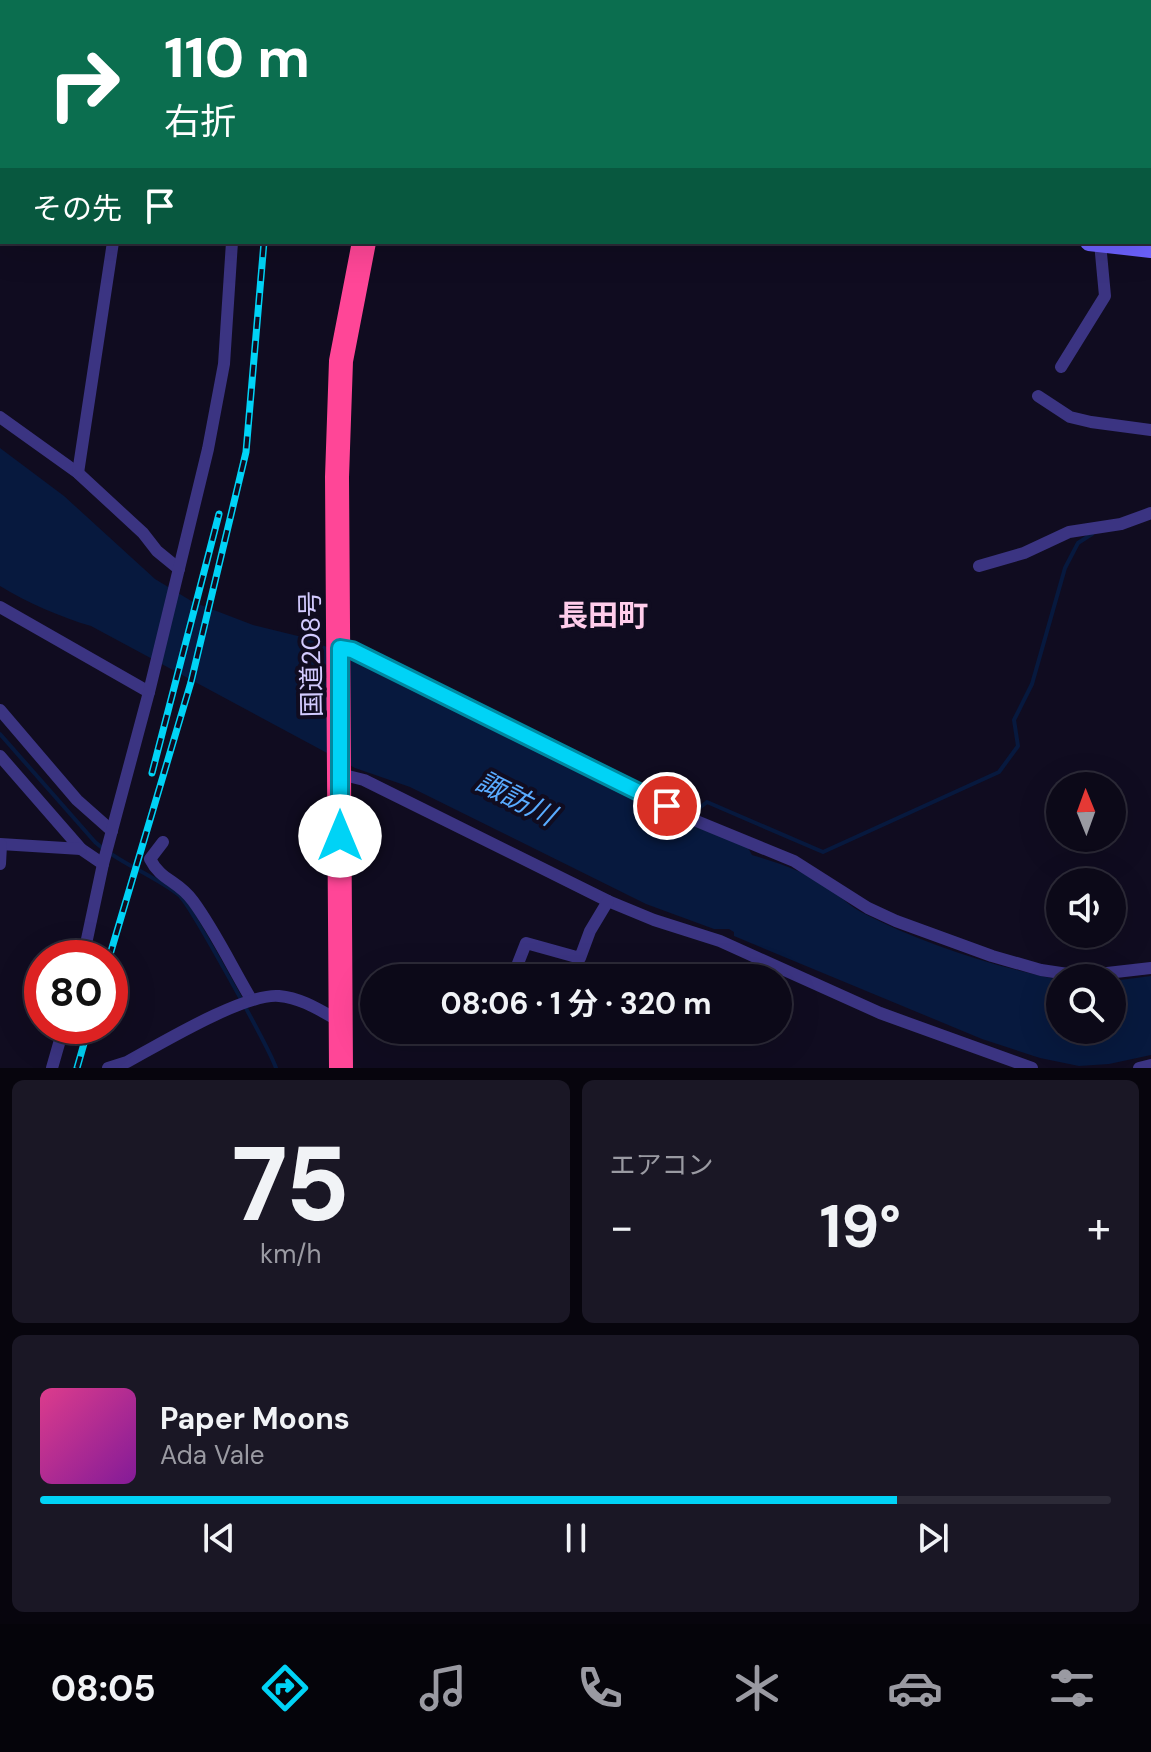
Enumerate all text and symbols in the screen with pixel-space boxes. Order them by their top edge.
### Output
text: 110 m [164,21,310,94]
icon: right [32,32,136,136]
text: 右折 [164,98,236,145]
icon: arrive [138,184,182,228]
text: その先 [32,189,122,228]
street label: 国道208号 [293,591,329,717]
district label: 長田町 [558,596,648,635]
water label: 諏訪川 [470,763,564,835]
pin [633,772,701,840]
north arrow [1046,772,1126,852]
map controls [1046,772,1126,1044]
icon: arrive [645,784,689,828]
position arrow [298,794,382,878]
button: sound [1046,868,1126,948]
speed limit sign: 80 [24,940,128,1044]
button: search [1046,964,1126,1044]
text: 08:06 · 1 分 · 320 m [441,984,711,1023]
text: 75 [232,1117,350,1252]
text: エアコン [610,1148,714,1182]
text: 19° [819,1187,901,1266]
text: − [610,1198,634,1256]
text: + [1087,1198,1111,1256]
text: km/h [260,1237,321,1271]
text: Paper Moons [160,1399,350,1438]
text: Ada Vale [160,1438,265,1472]
icon: previous [197,1516,241,1560]
icon: pause [554,1516,598,1560]
icon: next [911,1516,955,1560]
icon: directions [257,1660,313,1716]
icon: music [415,1660,471,1716]
icon: phone [572,1660,628,1716]
icon: climate [729,1660,785,1716]
icon: car [887,1660,943,1716]
icon: filters [1044,1660,1100,1716]
text: 08:05 [51,1665,156,1712]

